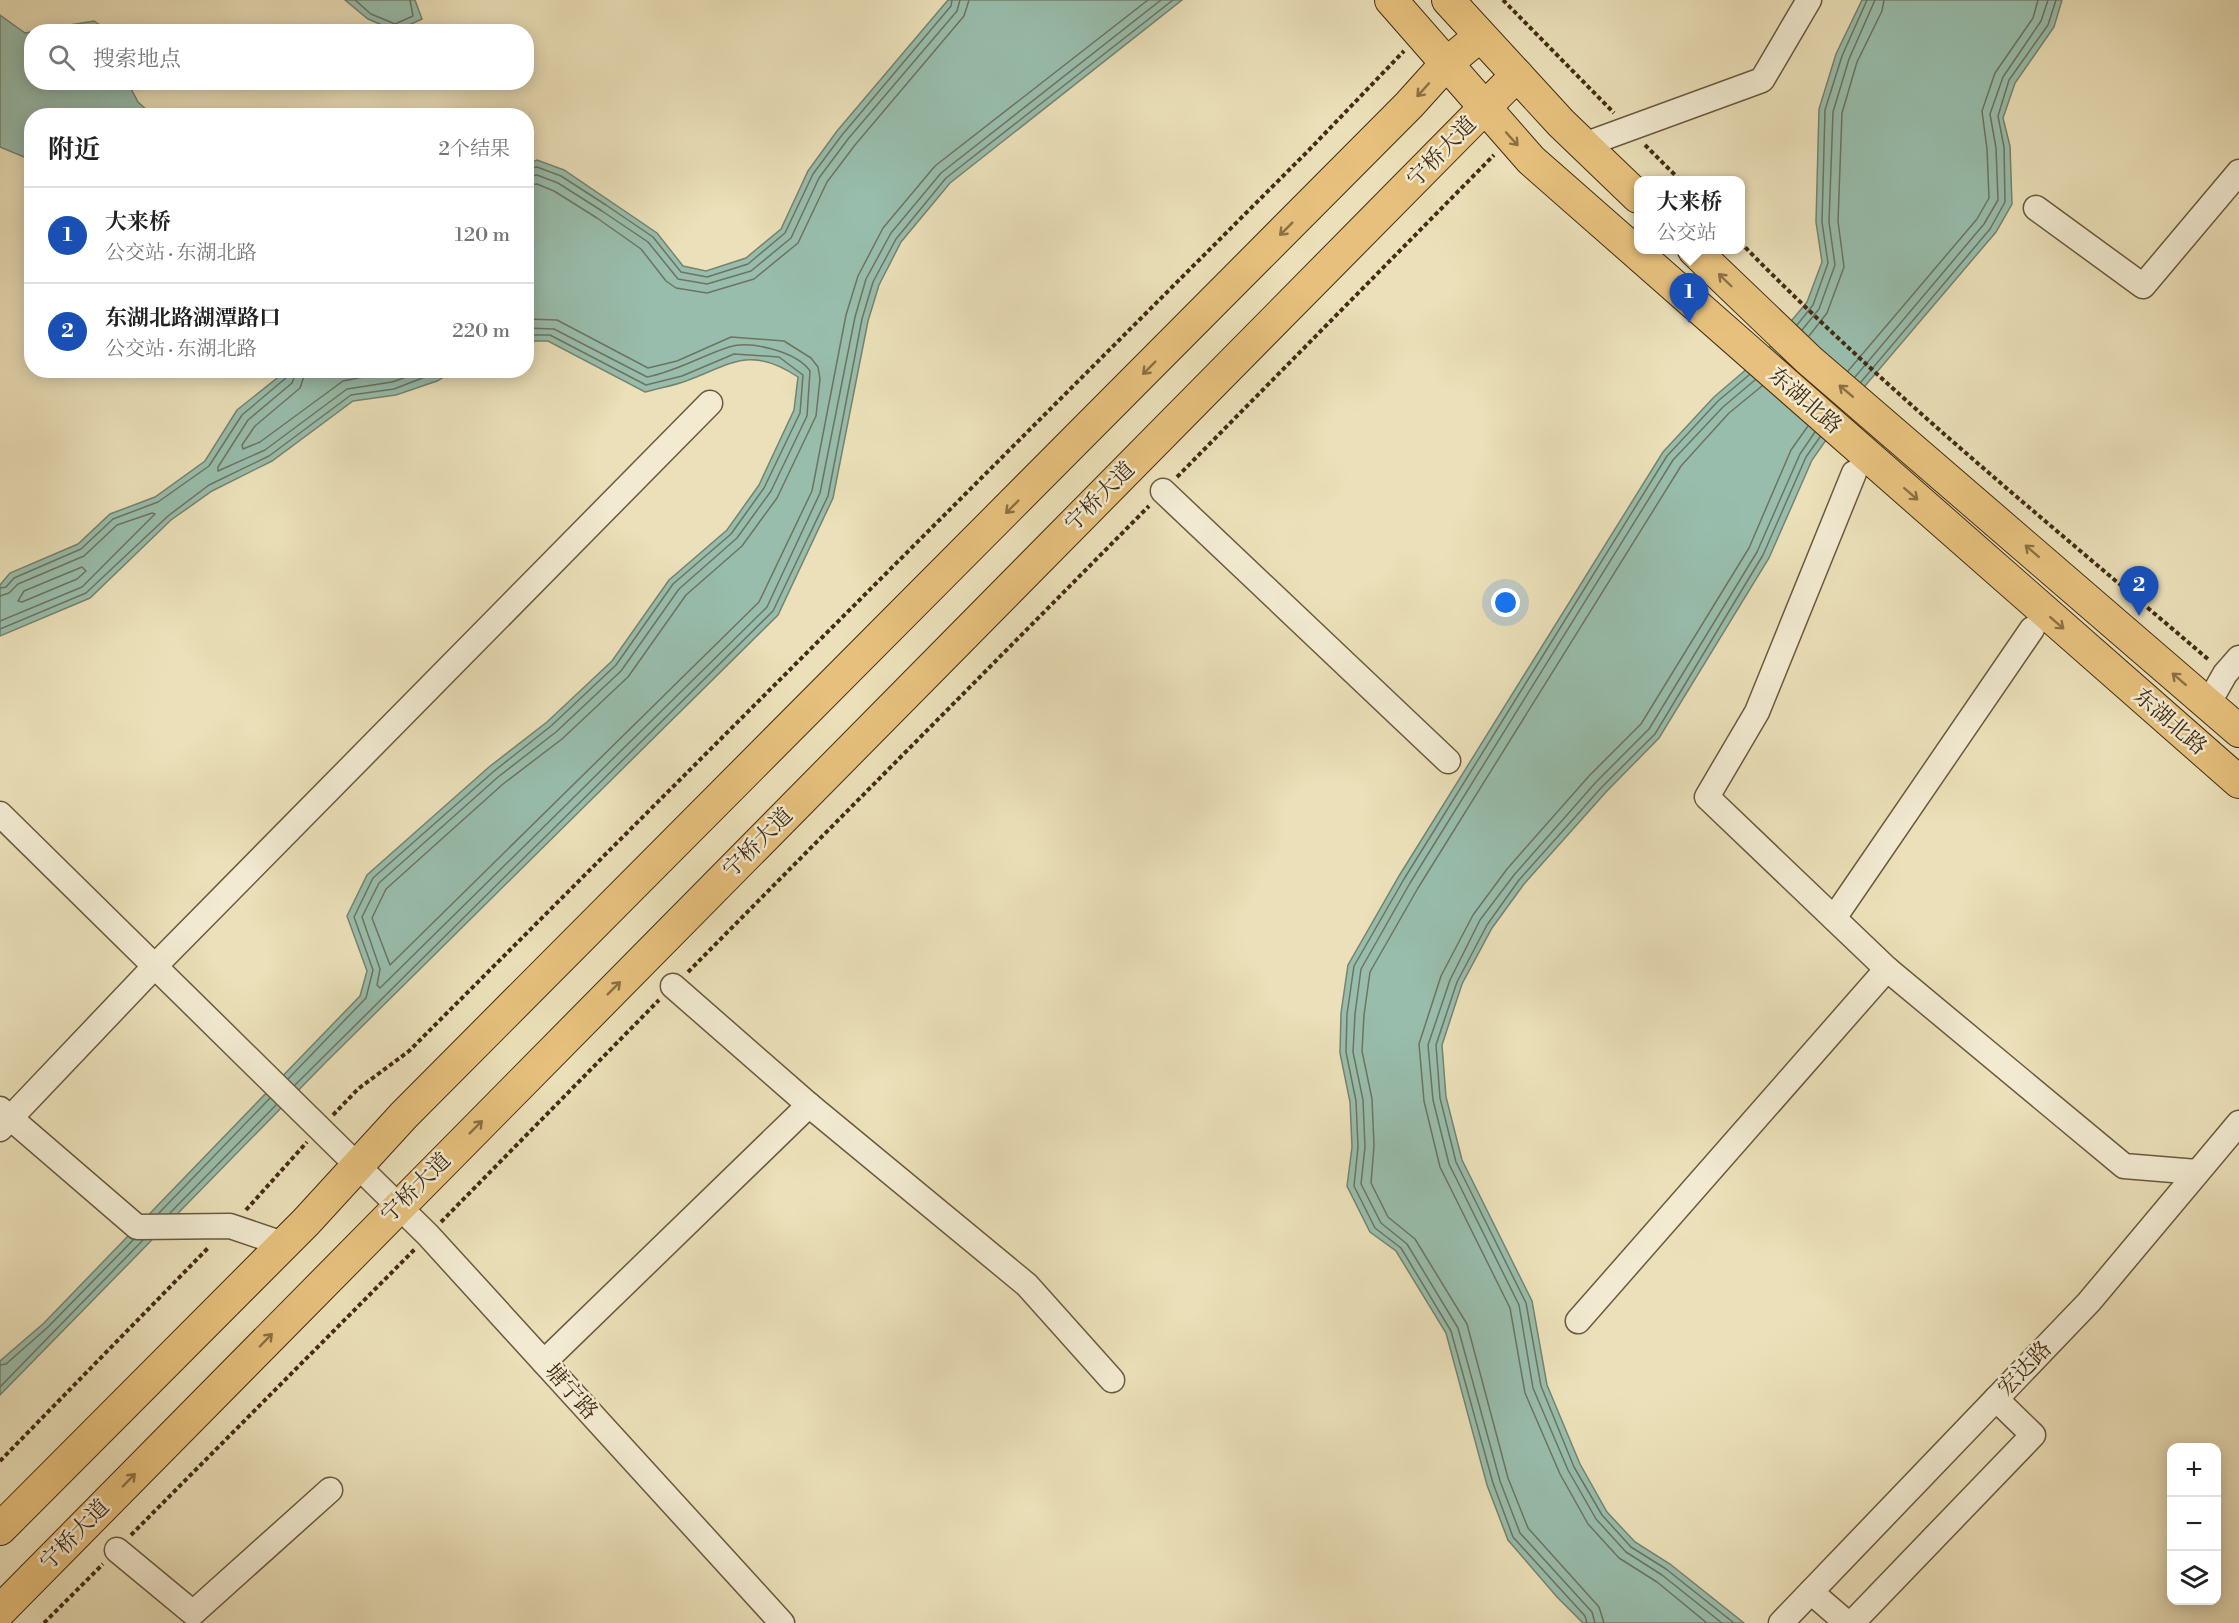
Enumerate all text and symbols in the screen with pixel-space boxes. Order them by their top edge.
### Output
search box [24,24,534,90]
icon: search [45,41,78,74]
text: 搜索地点 [93,46,181,73]
one-way arrow [1416,82,1430,97]
street label: 宁桥大道 [1402,111,1482,193]
one-way arrow [1505,131,1519,146]
text: 附近 [48,134,100,166]
text: 2个结果 [439,137,510,162]
popup [1634,176,1745,254]
text: 大来桥 [1656,189,1723,216]
text: 大来桥 [105,209,171,236]
text: 公交站 [1656,221,1716,246]
one-way arrow [1279,222,1294,237]
text: 1 [63,223,72,248]
text: 120 m [455,223,510,248]
text: 公交站 · 东湖北路 [105,241,257,266]
one-way arrow [1718,273,1733,287]
pin: 1 [1670,274,1708,323]
text: 东湖北路湖潭路口 [105,305,281,332]
text: 2 [61,319,74,344]
text: 220 m [452,319,510,344]
text: 公交站 · 东湖北路 [105,337,257,362]
one-way arrow [1142,361,1156,376]
street label: 东湖北路 [1763,362,1847,440]
one-way arrow [1839,384,1854,398]
street label: 宁桥大道 [1059,456,1141,538]
one-way arrow [1903,487,1918,501]
one-way arrow [1005,499,1019,514]
one-way arrow [2025,544,2040,558]
pin: 2 [2120,566,2158,616]
your location [1491,588,1520,617]
one-way arrow [2049,616,2064,630]
one-way arrow [2172,672,2187,686]
street label: 东湖北路 [2128,683,2212,761]
street label: 宁桥大道 [717,802,799,884]
one-way arrow [606,981,621,996]
one-way arrow [469,1119,484,1134]
street label: 宁桥大道 [375,1147,457,1229]
one-way arrow [259,1333,273,1348]
street label: 宏达路 [1992,1336,2058,1402]
street label: 塘宁路 [539,1358,603,1426]
map controls [2167,1443,2221,1605]
button: + [2167,1443,2221,1497]
one-way arrow [122,1472,137,1487]
street label: 宁桥大道 [35,1494,115,1576]
button: − [2167,1497,2221,1551]
button: layers [2167,1551,2221,1605]

